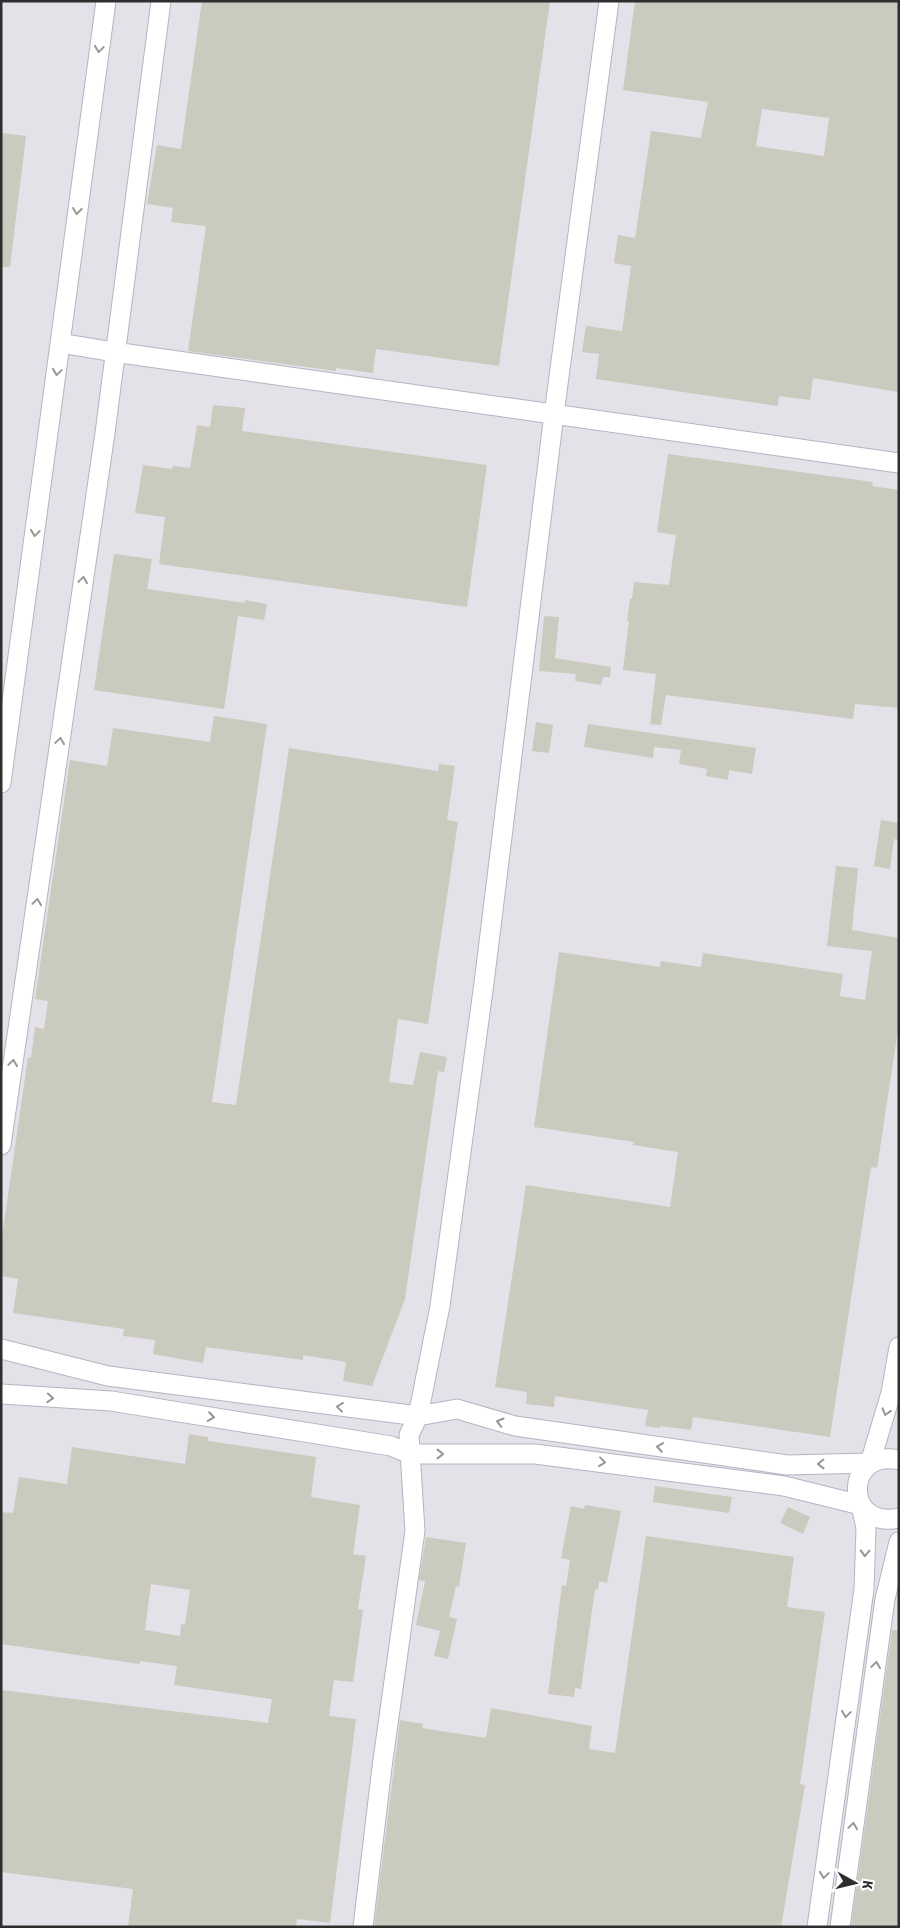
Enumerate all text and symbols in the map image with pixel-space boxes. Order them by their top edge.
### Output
one-way arrow [94,45,104,54]
one-way arrow [73,206,83,215]
one-way arrow [52,367,62,376]
one-way arrow [30,529,41,537]
one-way arrow [78,576,88,584]
one-way arrow [54,737,65,745]
one-way arrow [31,897,41,906]
one-way arrow [8,1058,18,1067]
one-way arrow [46,1392,54,1403]
one-way arrow [336,1402,344,1413]
one-way arrow [881,1407,891,1415]
one-way arrow [207,1412,215,1422]
one-way arrow [496,1417,504,1427]
one-way arrow [656,1442,665,1452]
one-way arrow [436,1449,444,1459]
one-way arrow [597,1457,606,1467]
one-way arrow [817,1459,825,1469]
one-way arrow [860,1550,870,1557]
one-way arrow [870,1661,880,1670]
one-way arrow [842,1710,852,1719]
one-way arrow [848,1822,858,1831]
north arrow [830,1858,880,1908]
one-way arrow [819,1872,830,1880]
text: K [858,1879,876,1891]

